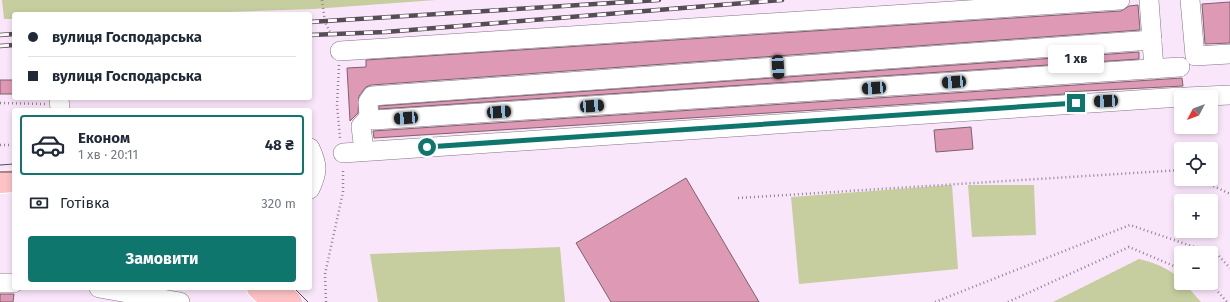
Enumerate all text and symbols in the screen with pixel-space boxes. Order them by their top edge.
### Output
text: вулиця Господарська [52,28,202,46]
callout: 1 хв [1048,45,1104,73]
text: 1 хв [1064,51,1088,66]
car [771,55,785,79]
text: вулиця Господарська [52,67,202,85]
car [942,75,966,89]
car [862,81,886,95]
north arrow [1174,90,1218,134]
map controls [1174,90,1218,290]
route end [1067,94,1085,112]
car [1094,94,1118,108]
car [580,99,604,113]
car [487,105,511,119]
car [394,111,418,125]
icon: car [30,127,66,163]
text: Економ [78,129,130,147]
text: 48 ₴ [265,136,294,154]
route start [418,138,436,156]
button: locate [1174,142,1218,186]
text: 1 хв · 20:11 [78,147,138,162]
icon: cash [28,192,50,214]
text: Готівка [60,194,110,212]
button: + [1174,194,1218,238]
text: 320 m [261,196,296,211]
button: Замовити [28,236,296,282]
button: − [1174,246,1218,290]

